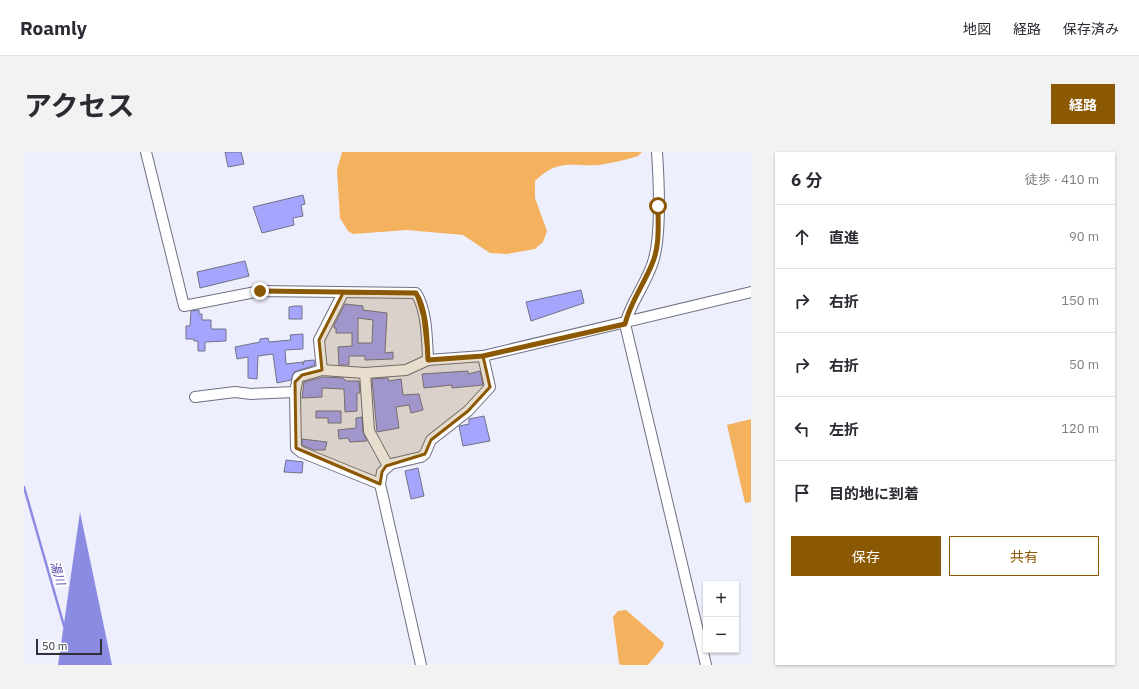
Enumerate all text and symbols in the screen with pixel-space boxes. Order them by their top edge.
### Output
text: Roamly [20,16,87,40]
text: 地図 [963,20,991,38]
text: 経路 [1013,20,1041,38]
text: 保存済み [1063,20,1119,38]
button: 経路 [1051,84,1115,124]
text: アクセス [24,87,135,124]
text: 6 分 [791,169,822,191]
text: 徒歩 · 410 m [1025,171,1099,188]
route start [649,197,667,215]
icon: ahead [791,226,813,248]
text: 直進 [829,228,859,247]
text: 90 m [1069,228,1099,245]
route end [251,282,269,300]
icon: right [791,290,813,312]
text: 右折 [829,292,859,311]
text: 150 m [1061,292,1099,309]
icon: right [791,354,813,376]
text: 右折 [829,356,859,375]
text: 50 m [1069,356,1099,373]
icon: left [791,418,813,440]
text: 左折 [829,420,859,439]
text: 120 m [1061,420,1099,437]
icon: arrive [791,482,813,504]
text: 目的地に到着 [829,484,919,503]
button: 保存 [791,536,941,576]
button: 共有 [949,536,1099,576]
water label: 湯川 [47,559,69,589]
map controls [703,581,739,653]
button: + [703,581,739,617]
button: − [703,617,739,653]
scale bar [36,637,102,656]
text: 50 m [42,639,67,653]

